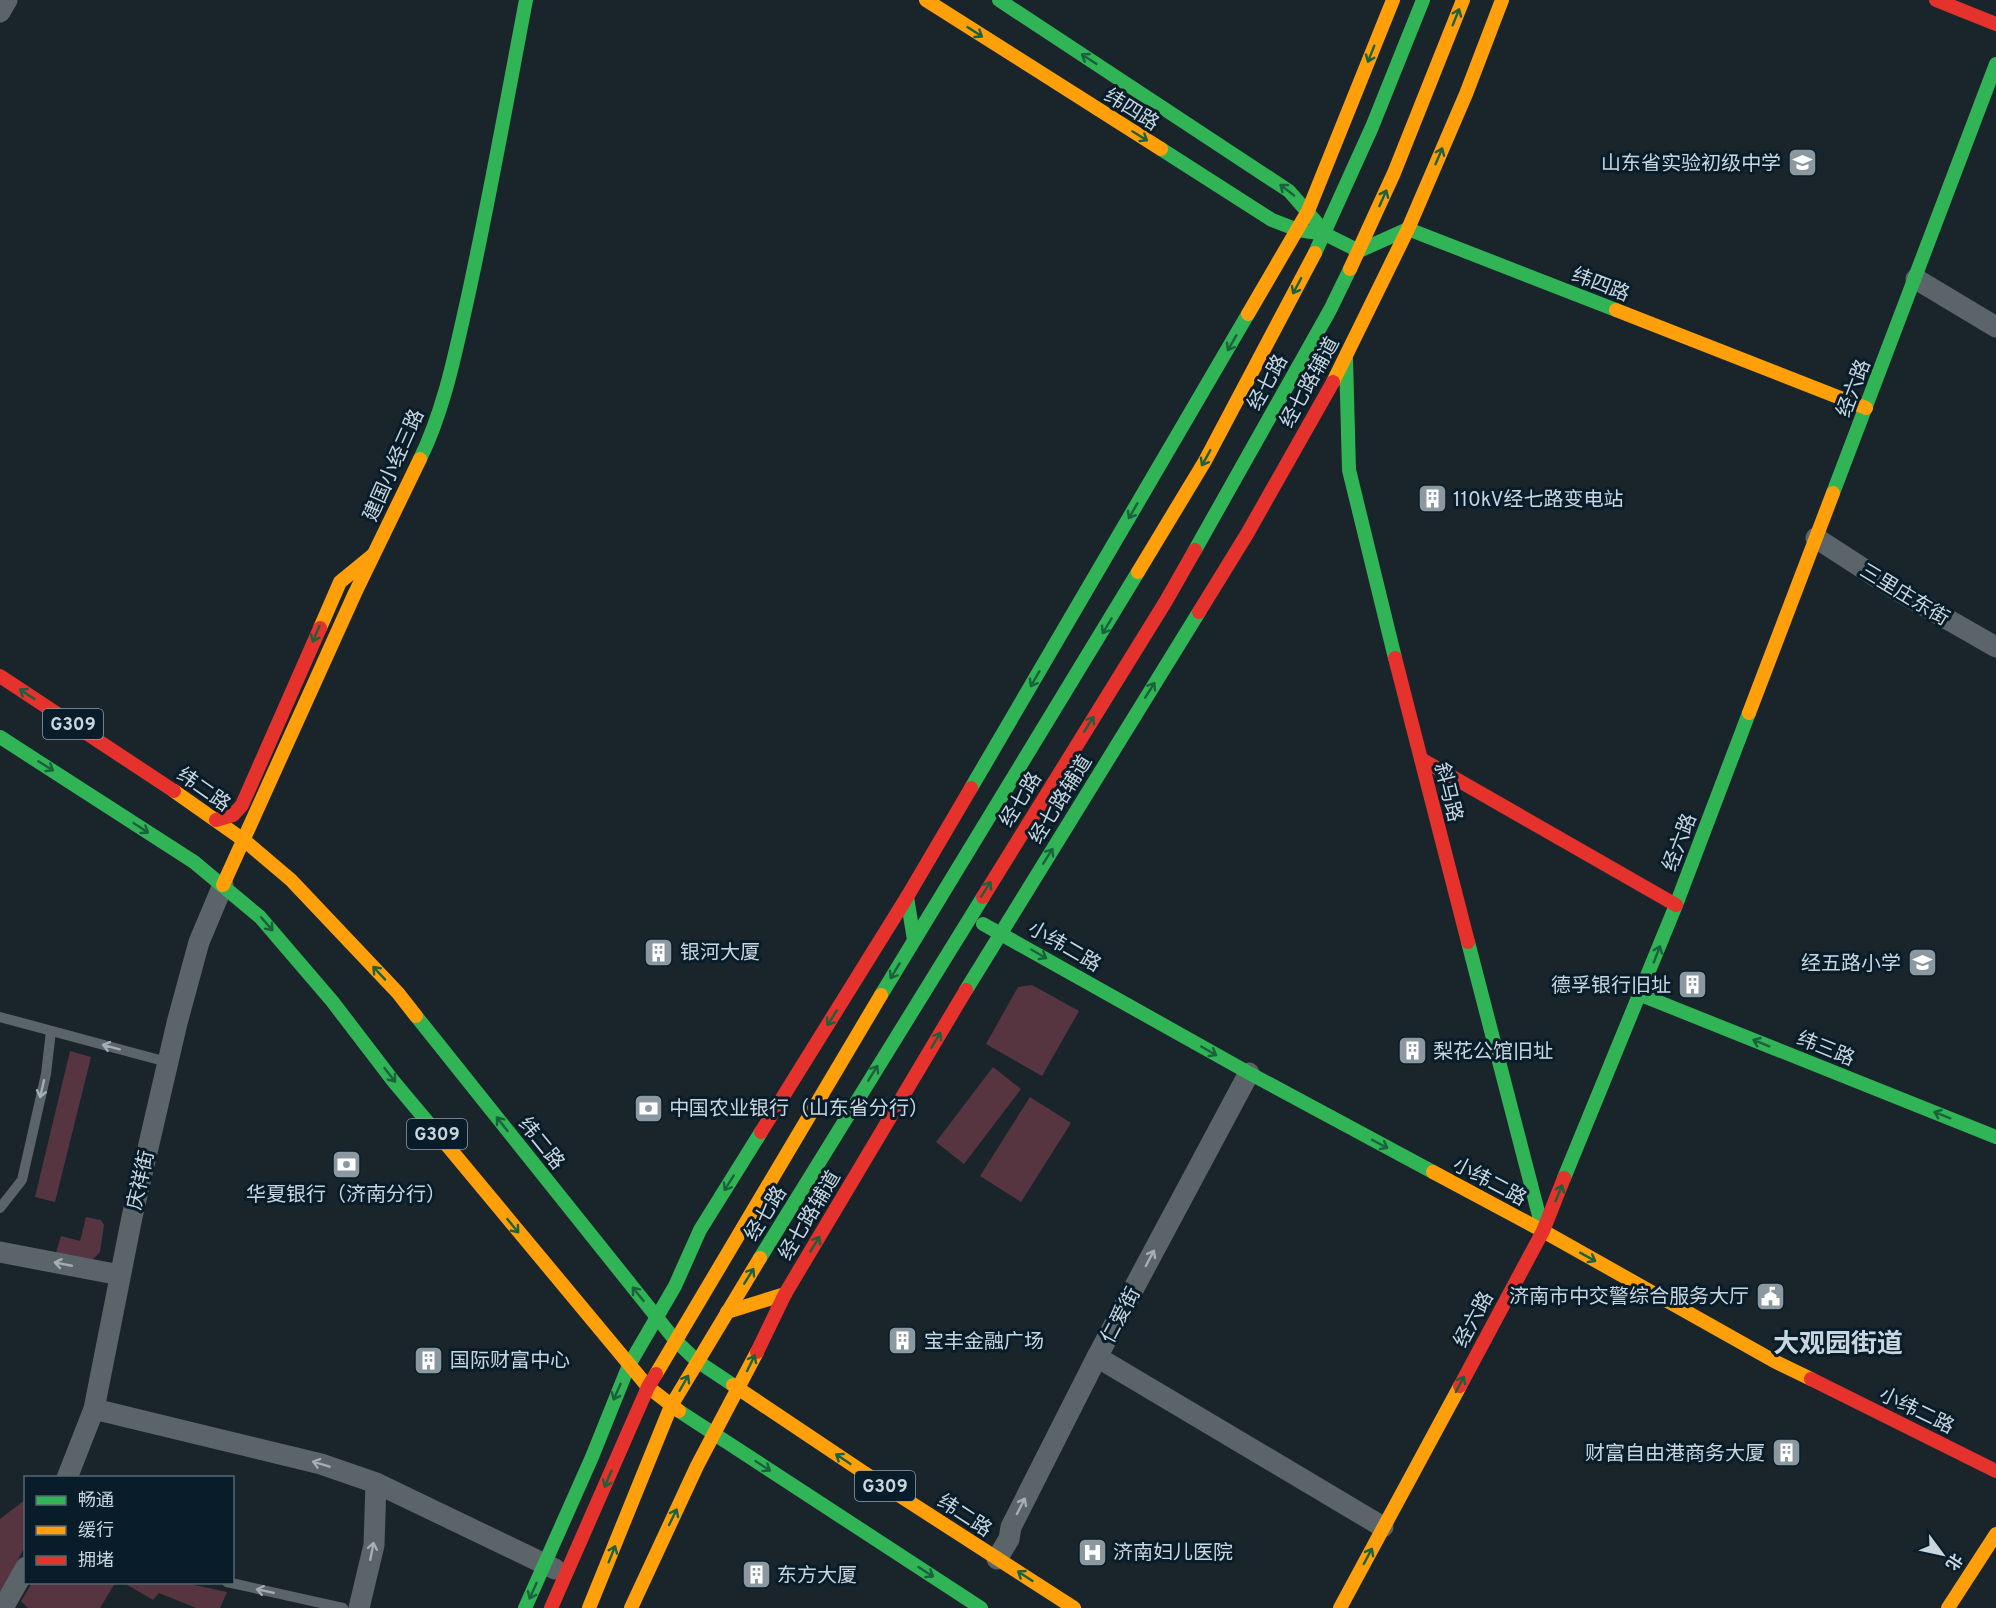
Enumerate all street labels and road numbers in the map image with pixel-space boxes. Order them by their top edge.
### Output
street label: 纬四路 [1099,84,1163,138]
street label: 纬四路 [1568,263,1633,309]
street label: 经七路辅道 [1275,333,1346,433]
street label: 经七路 [1243,350,1295,416]
street label: 经六路 [1832,356,1878,421]
street label: 建国小经三路 [359,406,431,526]
street label: 三里庄东街 [1854,559,1954,633]
road number: G309 [43,709,103,739]
street label: 经七路辅道 [1024,751,1099,849]
street label: 斜马路 [1427,760,1467,825]
street label: 纬二路 [171,763,235,818]
street label: 经七路 [995,768,1049,832]
street label: 经六路 [1658,810,1704,875]
street label: 小纬二路 [1023,916,1105,979]
street label: 纬三路 [1793,1027,1858,1073]
street label: 纬二路 [511,1113,569,1176]
road number: G309 [407,1119,467,1149]
street label: 庆祥街 [123,1148,161,1213]
street label: 小纬二路 [1448,1153,1530,1213]
street label: 经七路辅道 [774,1166,848,1266]
street label: 经七路 [740,1182,794,1246]
street label: 仁爱街 [1096,1283,1147,1349]
street label: 经六路 [1449,1287,1500,1353]
street label: 小纬二路 [1874,1383,1958,1441]
road number: G309 [855,1471,915,1501]
street label: 纬二路 [932,1489,996,1544]

